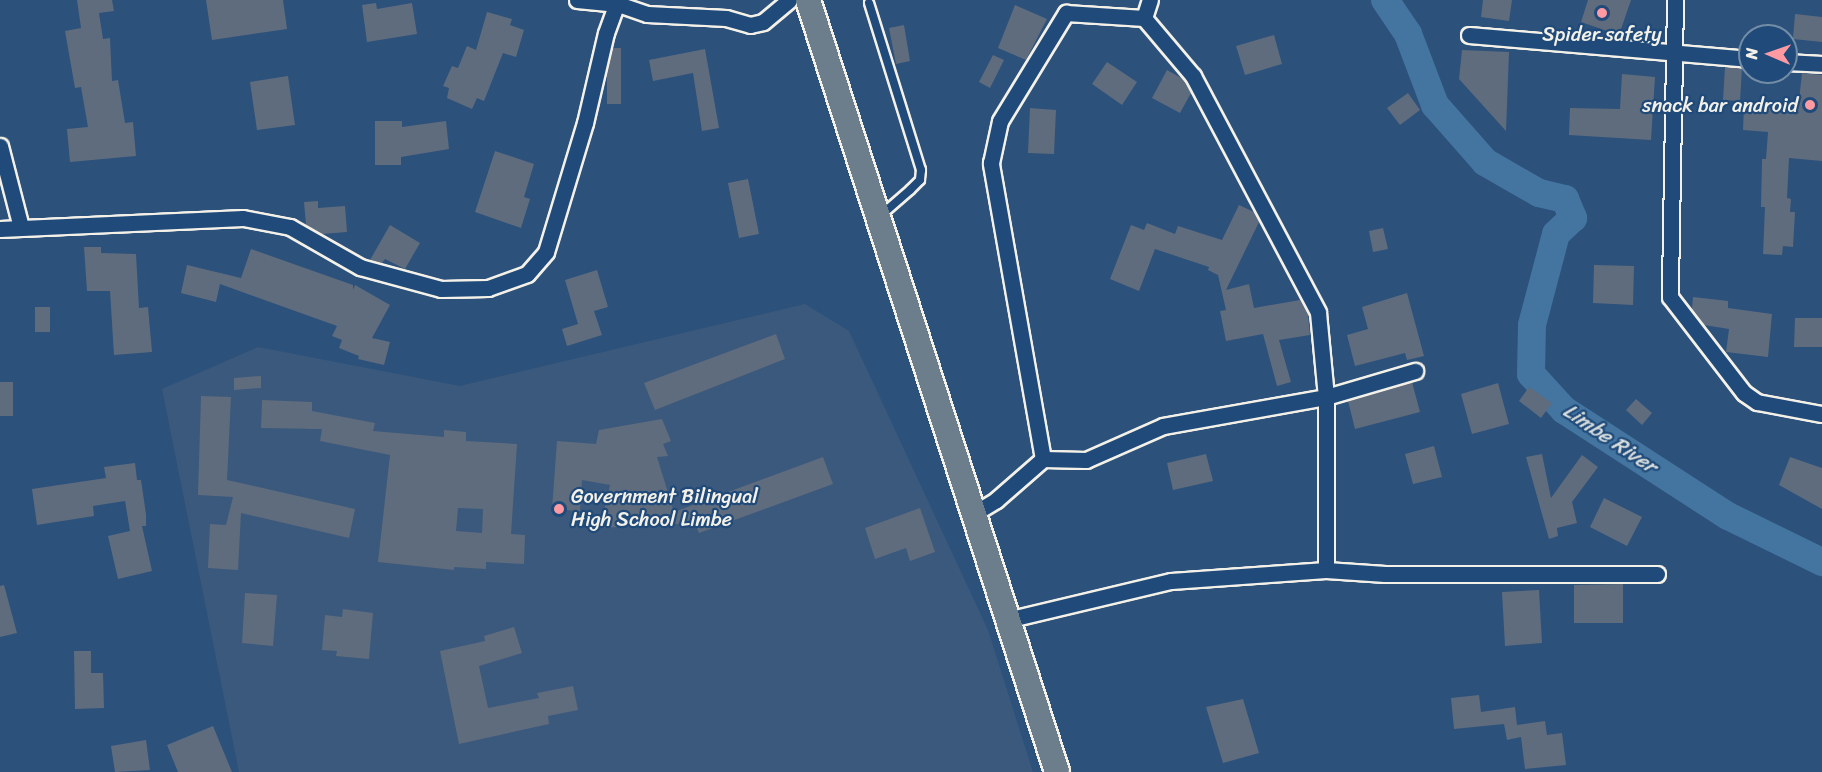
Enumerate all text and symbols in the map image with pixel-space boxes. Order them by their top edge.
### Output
marker: Spider safety [1595,6,1609,20]
place label: Spider safety [1542,22,1662,46]
north arrow [1738,24,1798,84]
text: N [1737,47,1766,59]
place label: snack bar android [1642,93,1798,117]
marker: snack bar android [1803,98,1817,112]
water label: Limbe River [1559,398,1661,478]
place label: Government Bilingual High School Limbe [571,485,758,532]
marker: Government Bilingual High School Limbe [552,502,566,516]

